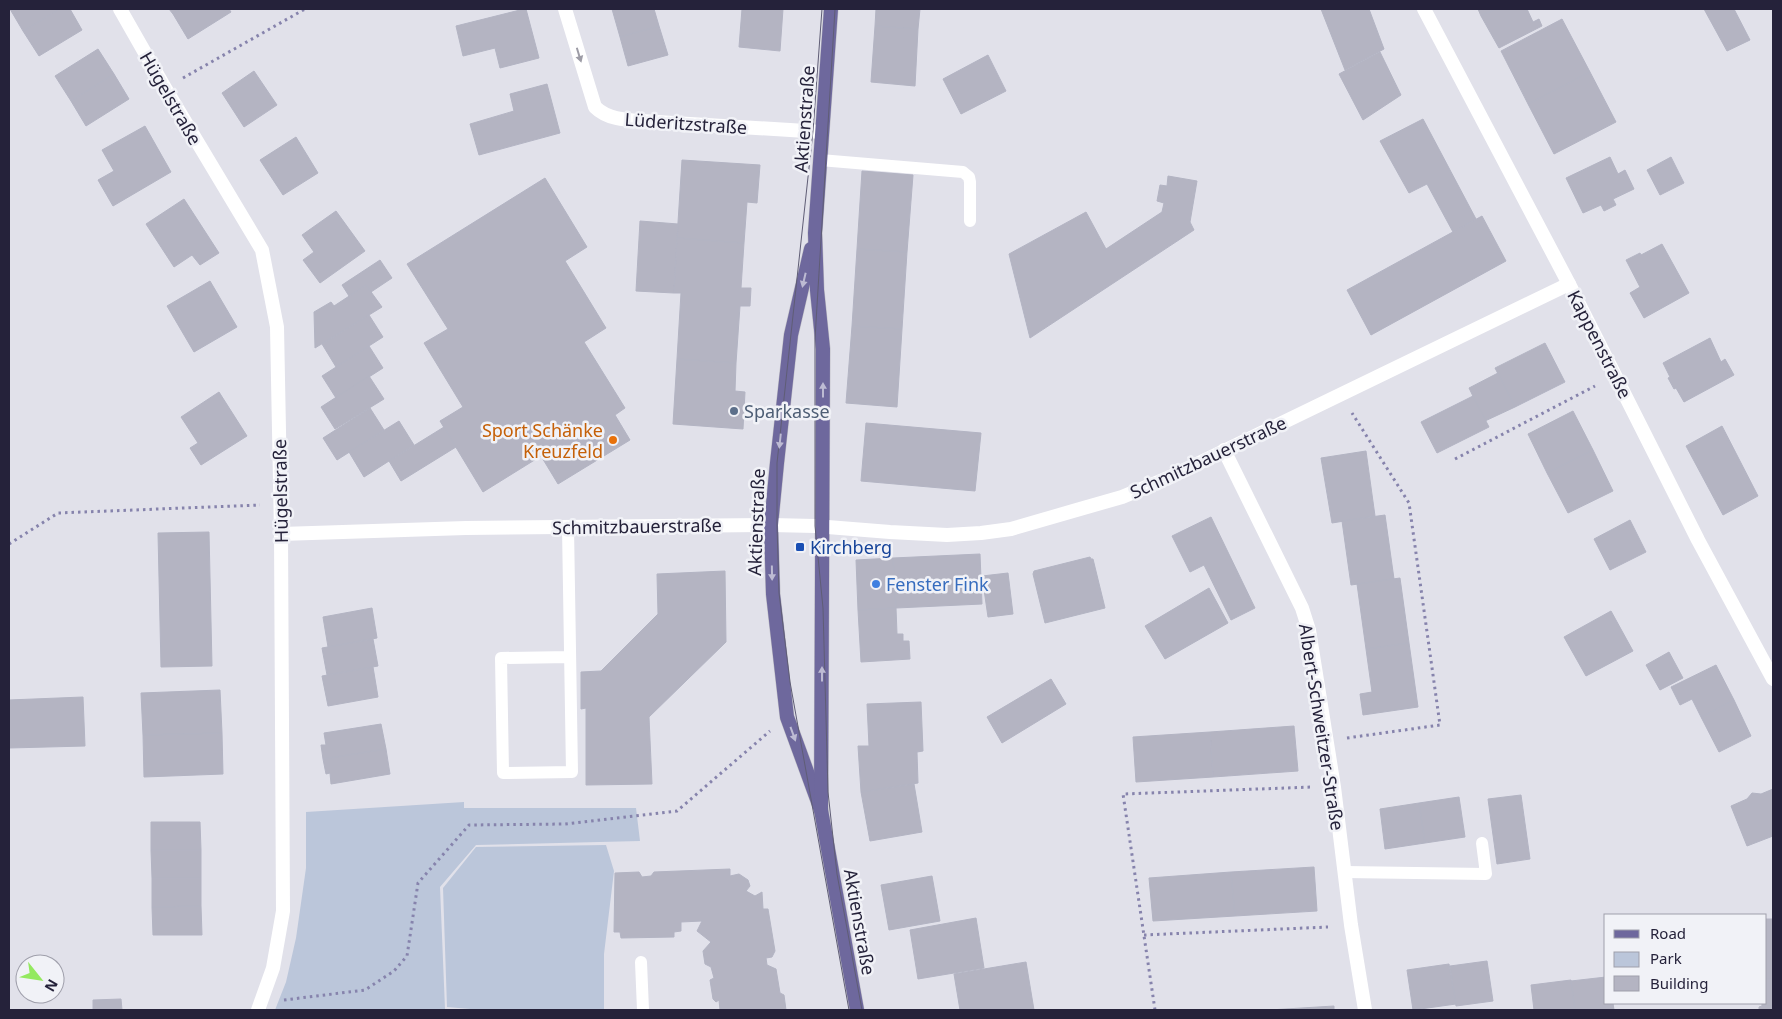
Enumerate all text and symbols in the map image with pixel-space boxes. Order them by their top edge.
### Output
street label: Hügelstraße [135,47,207,149]
one-way arrow [576,48,584,63]
street label: Aktienstraße [788,65,820,173]
street label: Lüderitzstraße [624,107,748,139]
one-way arrow [800,273,808,288]
street label: Kappenstraße [1562,286,1638,402]
one-way arrow [819,382,827,398]
place label: Sparkasse [744,399,830,423]
marker: Sparkasse [728,405,740,417]
street label: Schmitzbauerstraße [1126,410,1290,504]
place label: Sport Schänke Kreuzfeld [482,418,603,463]
one-way arrow [776,433,784,449]
marker: Sport Schänke Kreuzfeld [607,434,619,446]
street label: Hügelstraße [267,439,293,543]
street label: Aktienstraße [742,468,770,576]
street label: Schmitzbauerstraße [552,513,722,539]
place label: Kirchberg [810,535,892,559]
marker: Kirchberg [794,541,806,553]
one-way arrow [768,566,776,582]
place label: Fenster Fink [886,572,989,596]
marker: Fenster Fink [870,578,882,590]
street label: Albert-Schweitzer-Straße [1294,622,1350,832]
one-way arrow [818,666,826,682]
one-way arrow [789,727,797,742]
street label: Aktienstraße [839,867,881,977]
legend [1604,914,1767,1004]
text: Road [1650,923,1686,943]
text: Park [1650,948,1682,968]
north arrow [15,954,65,1004]
text: Building [1650,973,1708,993]
text: N [41,976,63,995]

